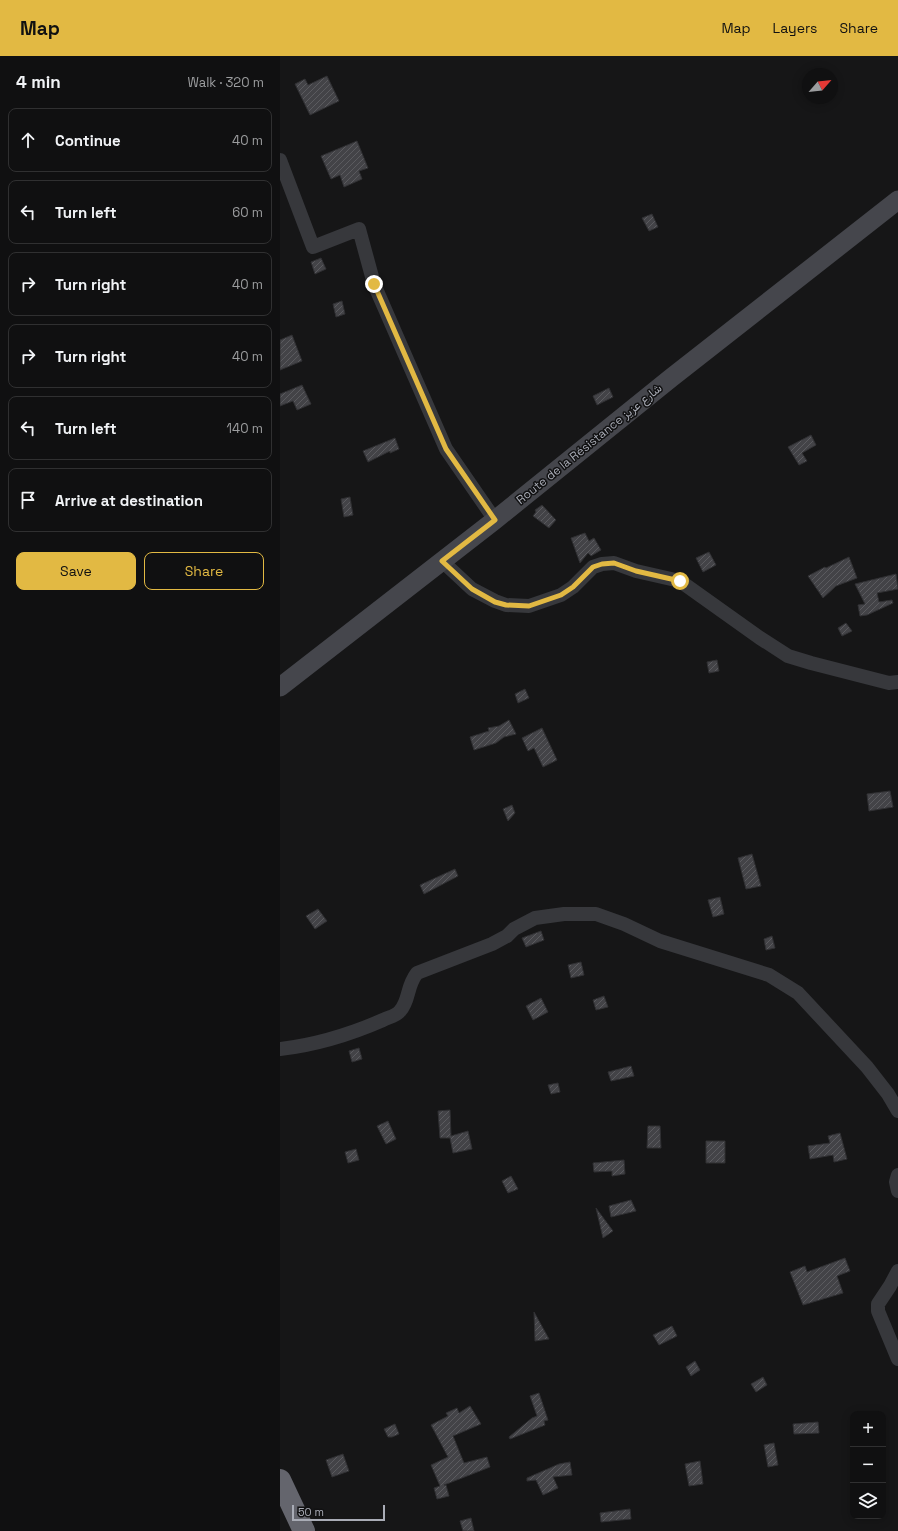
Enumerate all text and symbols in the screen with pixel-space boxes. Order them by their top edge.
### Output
text: Map [20,16,60,41]
text: Map [721,19,751,37]
text: Layers [773,19,817,37]
text: Share [839,19,878,37]
north arrow [802,68,838,104]
text: 4 min [16,71,61,93]
text: Walk · 320 m [187,74,264,91]
icon: ahead [17,129,39,151]
text: Continue [55,131,121,150]
text: 40 m [232,132,263,149]
icon: left [17,201,39,223]
text: Turn left [55,203,117,222]
text: 60 m [232,204,263,221]
icon: right [17,273,39,295]
text: Turn right [55,275,126,294]
route end [365,275,383,293]
text: 40 m [232,276,263,293]
icon: right [17,345,39,367]
text: Turn right [55,347,126,366]
text: 40 m [232,348,263,365]
street label: Route de la Résistance شارع عزيز [513,380,666,509]
icon: left [17,417,39,439]
text: Turn left [55,419,117,438]
text: 140 m [227,420,263,437]
icon: arrive [17,489,39,511]
text: Arrive at destination [55,491,203,510]
button: Save [16,552,136,590]
button: Share [144,552,264,590]
route start [671,572,689,590]
map controls [850,1411,886,1519]
button: + [850,1411,886,1447]
button: − [850,1447,886,1483]
button: layers [850,1483,886,1519]
scale bar [292,1503,385,1522]
text: 50 m [298,1505,324,1519]

